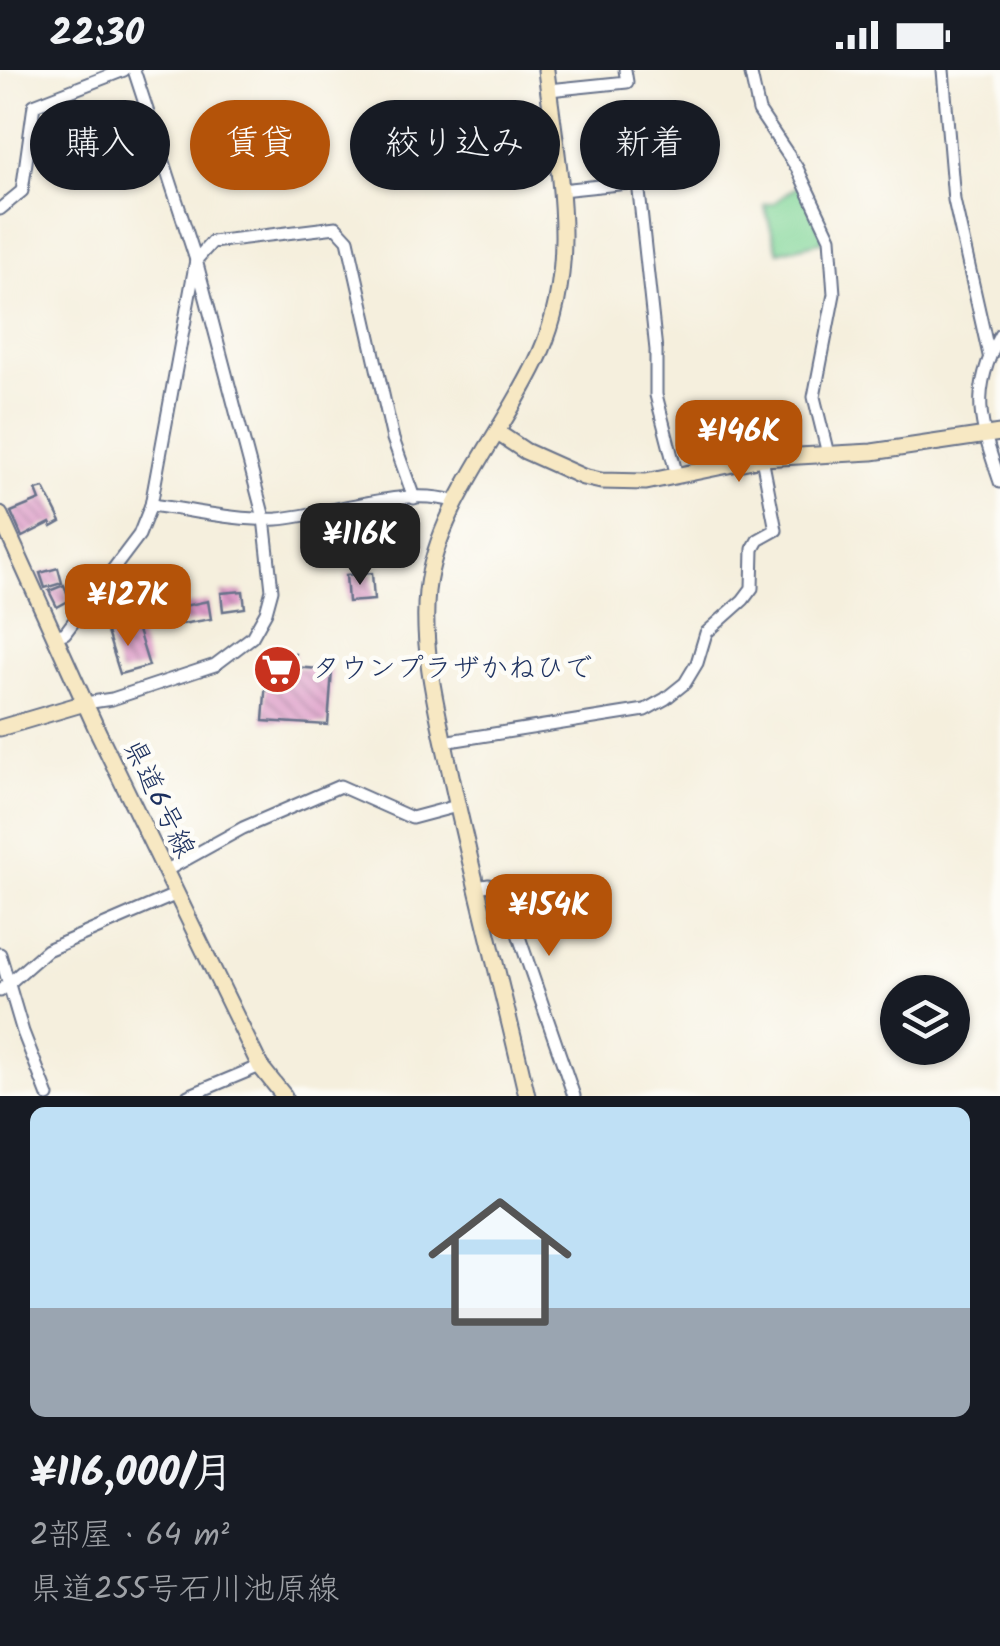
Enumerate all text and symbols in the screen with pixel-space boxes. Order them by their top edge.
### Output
text: 22:30 [50,5,144,65]
chip: 購入 [30,100,170,190]
chip: 賃貸 [190,100,330,190]
chip: 絞り込み [350,100,560,190]
chip: 新着 [580,100,720,190]
pin: ¥146K [669,400,809,485]
text: ¥146K [697,407,781,458]
pin: ¥116K [290,503,430,588]
text: ¥116K [322,510,398,561]
pin: ¥127K [58,564,198,649]
text: ¥127K [87,571,169,622]
supermarket icon: タウンプラザかねひで [251,643,303,695]
place label: タウンプラザかねひで [312,647,592,692]
street label: 県道6号線 [110,732,206,866]
pin: ¥154K [479,874,619,959]
text: ¥154K [508,881,590,932]
map controls [880,975,970,1065]
button: layers [880,975,970,1065]
icon: home [410,1172,590,1352]
text: ¥116,000/月 [30,1441,233,1508]
text: 2部屋 · 64 m² [30,1511,229,1562]
text: 県道255号石川池原線 [30,1565,339,1616]

